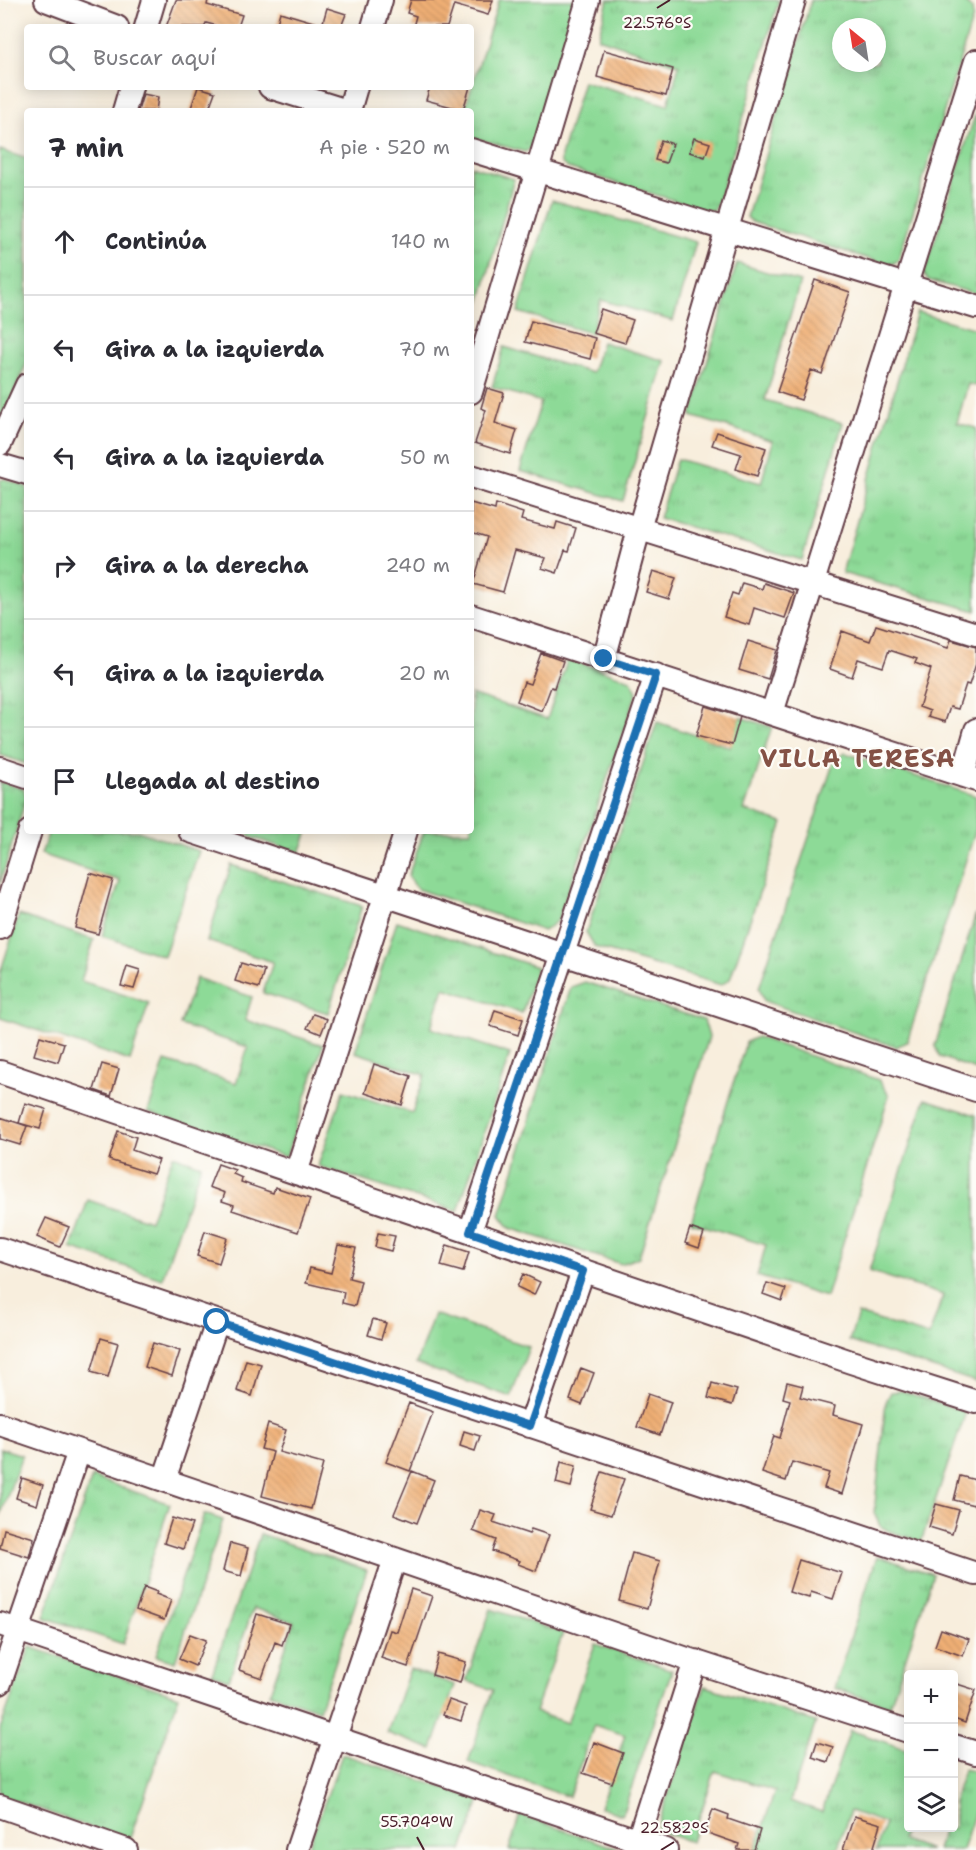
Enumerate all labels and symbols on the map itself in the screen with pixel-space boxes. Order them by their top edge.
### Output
text: 22.576°S [623,13,691,33]
north arrow [832,18,886,72]
route end [590,645,616,671]
district label: VILLA TERESA [760,743,956,775]
route start [203,1308,229,1334]
text: 55.704°W [381,1812,453,1832]
text: 22.582°S [640,1818,708,1838]

